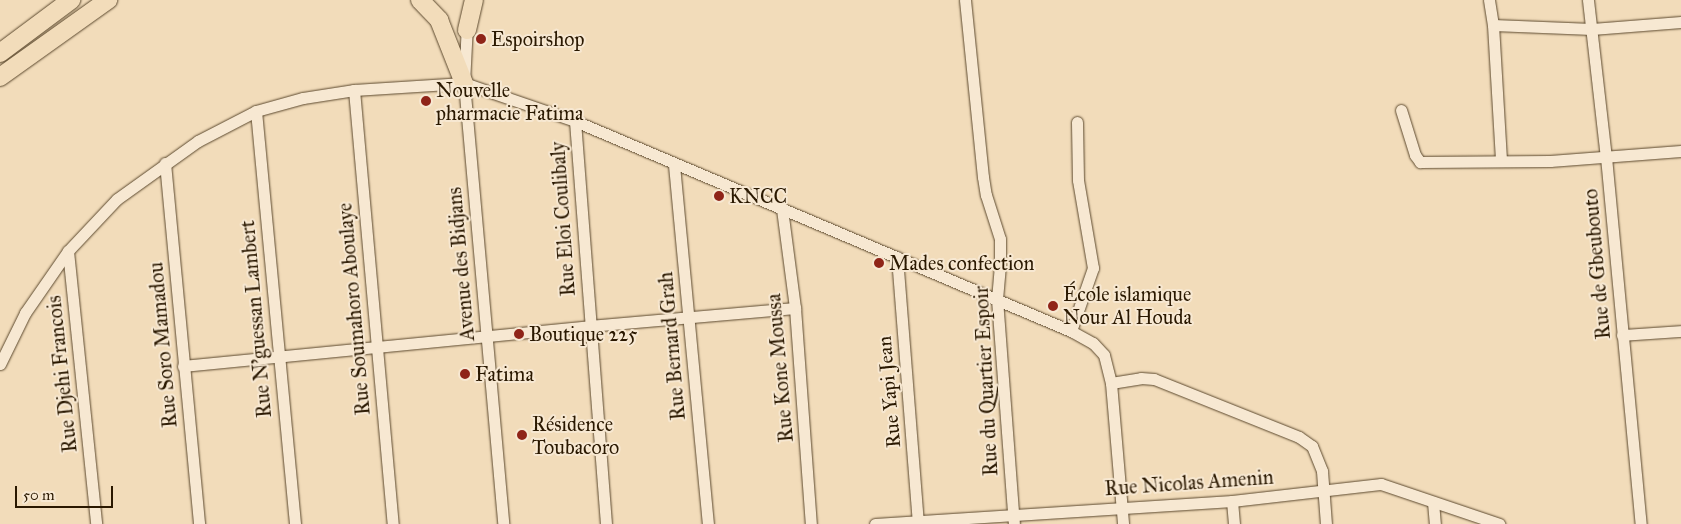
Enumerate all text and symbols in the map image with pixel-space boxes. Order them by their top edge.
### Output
place label: Espoirshop [491,27,584,51]
marker: Espoirshop [475,33,487,45]
place label: Nouvelle pharmacie Fatima [436,78,584,125]
marker: Nouvelle pharmacie Fatima [420,95,432,107]
street label: Rue Eloi Coulibaly [546,141,580,297]
place label: KNCC [729,184,787,208]
street label: Avenue des Bidjans [442,186,480,342]
street label: Rue de Gbeubouto [1578,188,1616,340]
marker: KNCC [713,190,725,202]
street label: Rue Soumahoro Aboulaye [333,202,375,416]
street label: Rue N'guessan Lambert [235,219,277,419]
place label: Mades confection [889,251,1034,275]
marker: Mades confection [873,257,885,269]
street label: Rue Soro Mamadou [144,261,182,429]
street label: Rue Bernard Grah [654,271,690,421]
place label: École islamique Nour Al Houda [1063,282,1192,329]
street label: Rue du Quartier Espoir [969,285,1003,477]
street label: Rue Kone Moussa [762,293,798,443]
street label: Rue Djehi Francois [42,294,82,454]
marker: École islamique Nour Al Houda [1047,300,1059,312]
place label: Boutique 225 [529,322,637,346]
marker: Boutique 225 [513,328,525,340]
street label: Rue Yapi Jean [872,335,906,449]
place label: Fatima [475,362,534,386]
marker: Fatima [459,368,471,380]
place label: Résidence Toubacoro [532,412,619,459]
marker: Résidence Toubacoro [516,429,528,441]
street label: Rue Nicolas Amenin [1104,465,1274,501]
scale bar [18,476,115,508]
text: 50 m [23,486,55,504]

